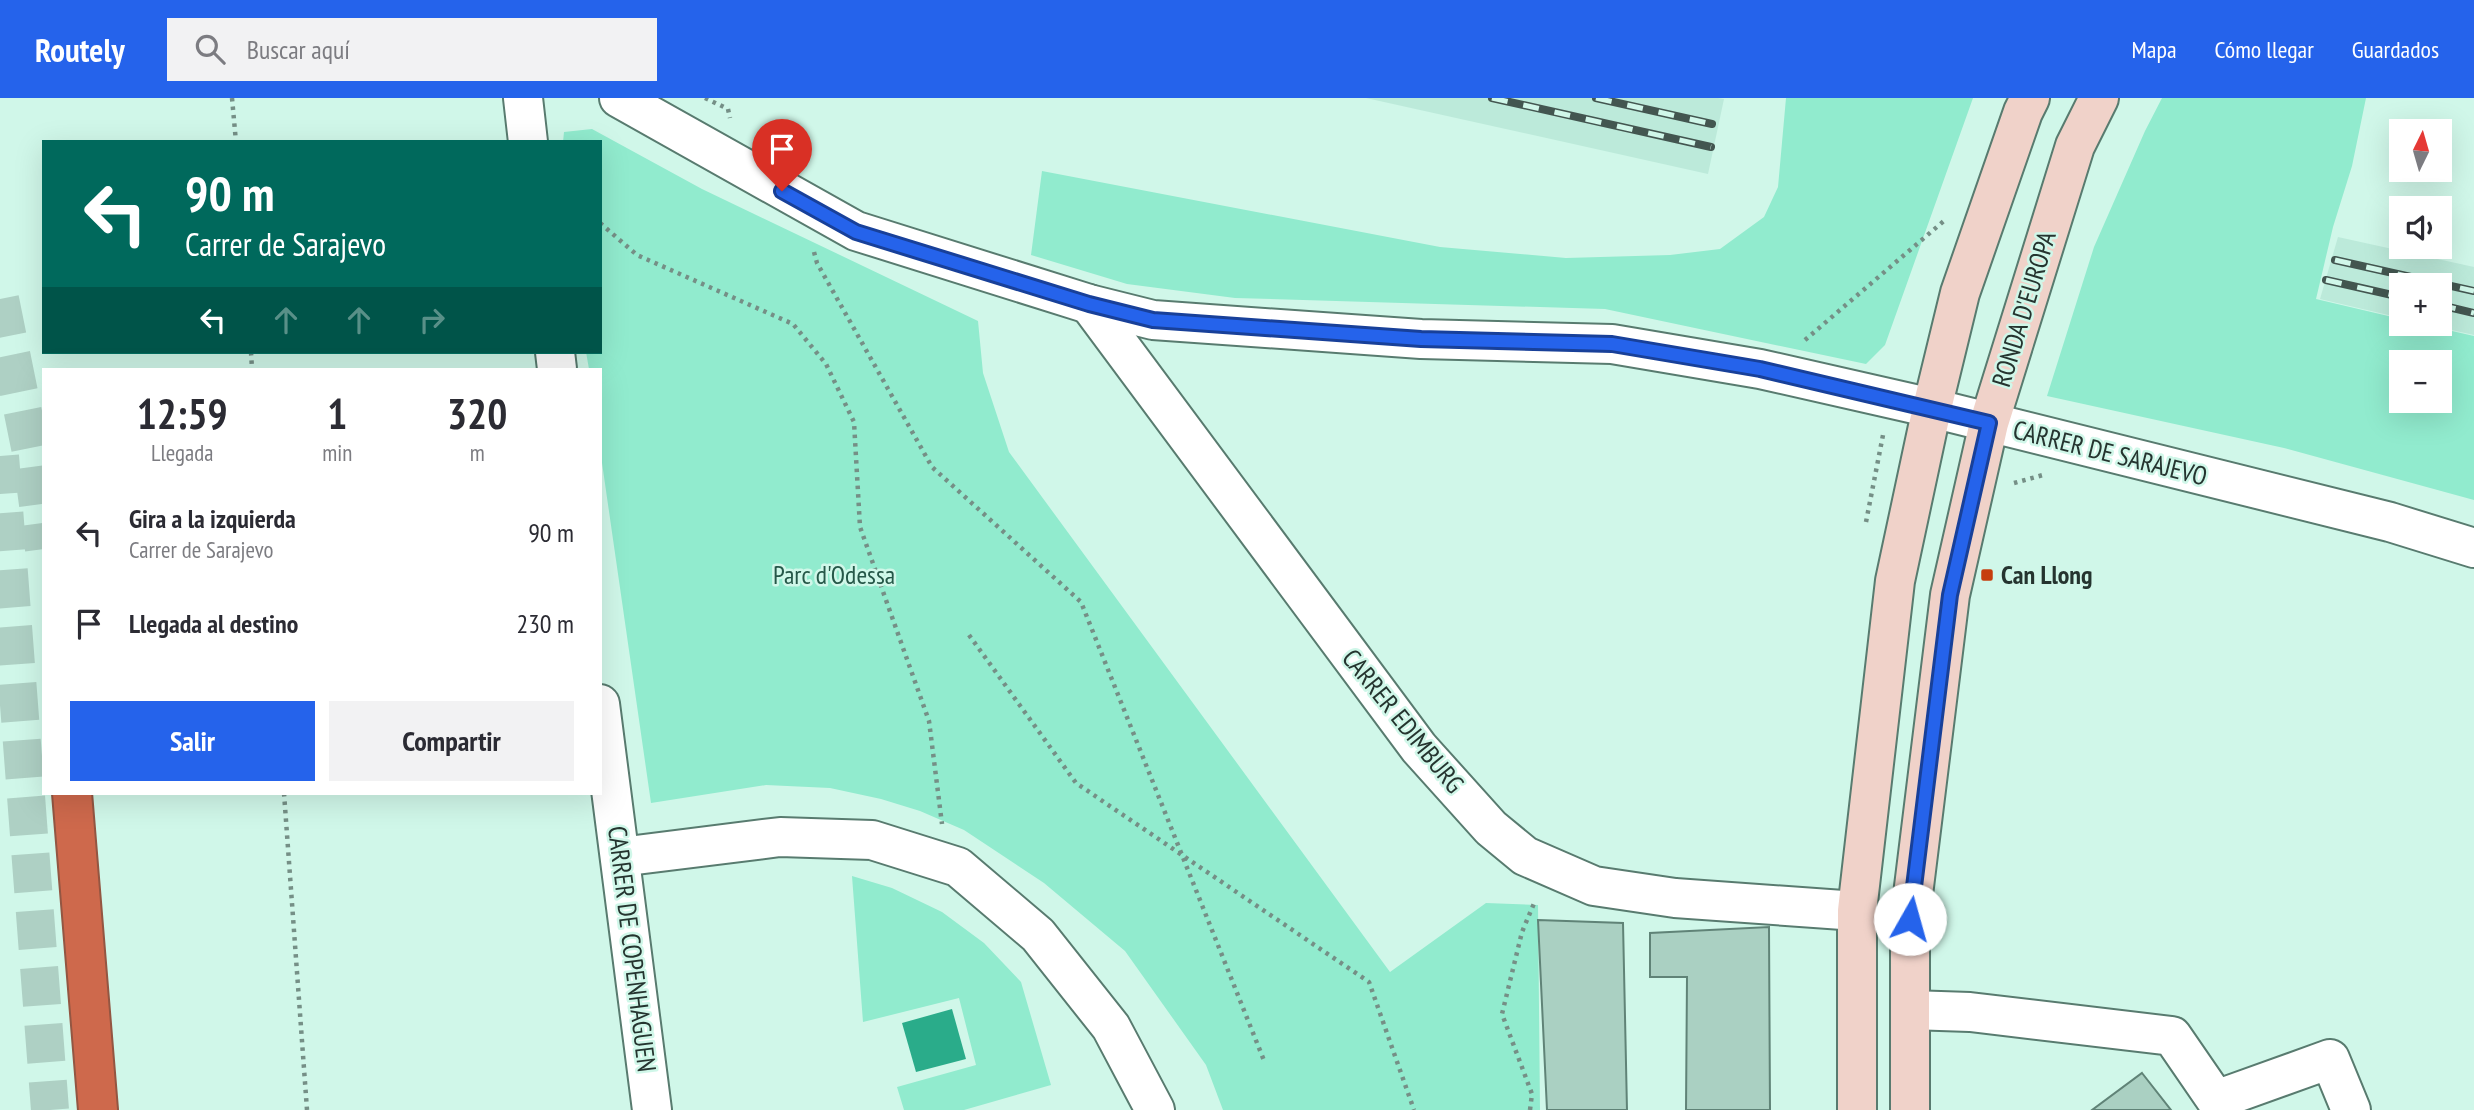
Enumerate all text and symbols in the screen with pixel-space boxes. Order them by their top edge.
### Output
search box [167,18,657,81]
text: Routely [35,28,125,71]
icon: search [191,30,229,68]
text: Buscar aquí [247,33,350,66]
text: Mapa [2132,34,2177,65]
text: Cómo llegar [2215,34,2314,65]
text: Guardados [2352,34,2439,65]
pin [752,119,812,191]
north arrow [2389,119,2452,182]
map controls [2389,119,2452,413]
icon: arrive [763,130,801,168]
text: 90 m [185,161,274,225]
icon: left [70,168,161,259]
button: sound [2389,196,2452,259]
text: Carrer de Sarajevo [185,223,386,265]
street label: RONDA D'EUROPA [1984,226,2063,391]
button: + [2389,273,2452,336]
icon: left [194,301,232,339]
icon: ahead [267,301,305,339]
icon: ahead [340,301,378,339]
icon: right [413,301,451,339]
button: − [2389,350,2452,413]
text: 12:59 [137,386,228,441]
text: 1 [327,386,347,441]
text: 320 [447,386,507,441]
street label: CARRER DE SARAJEVO [2010,412,2211,493]
text: Llegada [151,438,213,467]
text: min [322,438,352,467]
text: m [470,438,485,467]
text: Gira a la izquierda [129,502,296,535]
icon: left [70,514,108,552]
text: 90 m [528,516,574,549]
text: Carrer de Sarajevo [129,535,274,564]
park label: Parc d'Odessa [773,558,895,591]
place label: Can Llong [2001,558,2093,591]
marker: Can Llong [1979,567,1995,583]
icon: arrive [70,605,108,643]
text: Llegada al destino [129,607,298,640]
text: 230 m [516,607,574,640]
street label: CARRER EDIMBURG [1335,642,1471,799]
button: Salir [70,701,315,781]
button: Compartir [329,701,574,781]
street label: CARRER DE COPENHAGUEN [601,824,664,1074]
position arrow [1873,882,1947,956]

